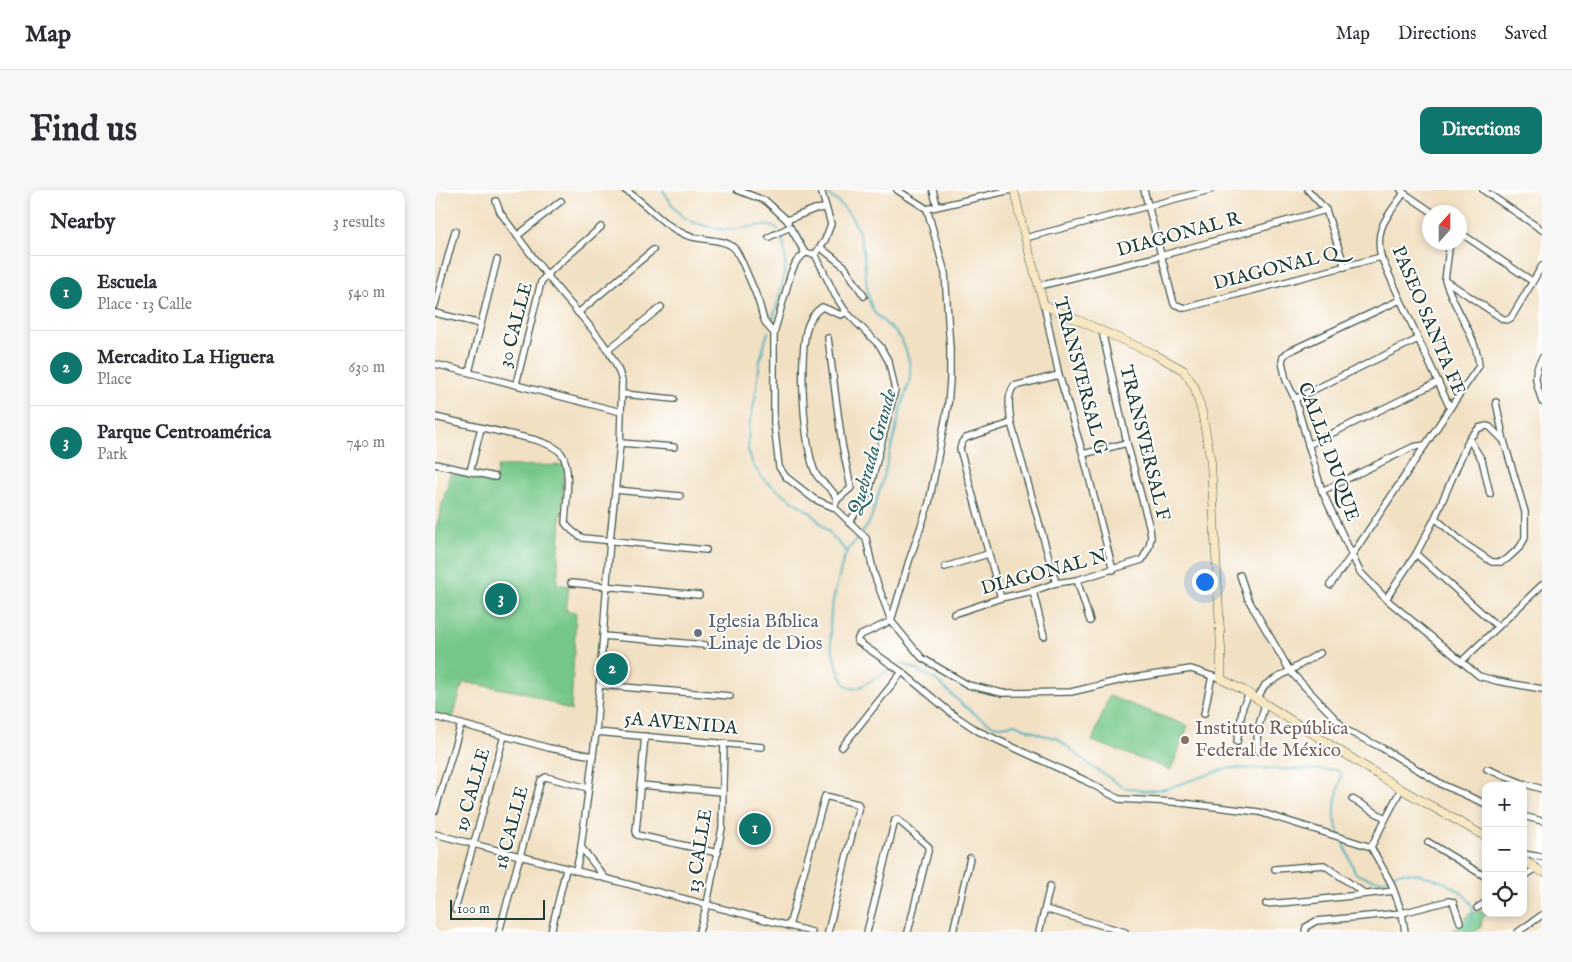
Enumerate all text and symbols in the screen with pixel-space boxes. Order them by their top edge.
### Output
text: Map [25,19,71,50]
text: Map [1336,23,1370,46]
text: Directions [1398,23,1476,46]
text: Saved [1504,23,1547,46]
button: Directions [1420,107,1542,154]
text: Find us [30,108,137,153]
north arrow [1422,205,1467,250]
street label: DIAGONAL R [1114,207,1244,263]
text: Nearby [50,209,115,236]
text: 3 results [333,213,385,233]
street label: DIAGONAL Q [1211,239,1354,296]
street label: PASEO SANTA FE [1386,242,1470,400]
text: Escuela [97,271,157,295]
street label: 30 CALLE [493,280,539,370]
text: 1 [63,283,69,303]
text: 540 m [348,283,385,303]
street label: TRANSVERSAL G [1047,294,1113,458]
text: Place · 13 Calle [97,295,192,315]
text: Mercadito La Higuera [97,346,274,370]
text: 2 [62,358,70,378]
text: 630 m [349,358,385,378]
street label: TRANSVERSAL F [1113,363,1175,523]
text: Place [97,370,132,390]
street label: CALLE DUQUE [1292,379,1364,525]
water label: Quebrada Grande [843,386,904,518]
text: Parque Centroamérica [97,421,271,445]
text: 3 [63,433,69,453]
text: 740 m [346,433,385,453]
text: Park [97,445,127,465]
street label: DIAGONAL N [978,545,1110,601]
your location [1192,569,1218,595]
pin: 3 [485,580,517,618]
place label: Iglesia Bíblica Linaje de Dios [708,610,822,656]
marker: Iglesia Bíblica Linaje de Dios [692,627,704,639]
pin: 2 [596,650,628,688]
street label: 5A AVENIDA [623,707,740,741]
place label: Instituto República Federal de México [1195,717,1349,763]
marker: Instituto República Federal de México [1179,734,1191,746]
street label: 19 CALLE [450,745,496,835]
map controls [1482,782,1527,917]
button: + [1482,782,1527,827]
street label: 18 CALLE [489,784,535,872]
street label: 13 CALLE [682,807,718,895]
pin: 1 [739,810,771,848]
button: − [1482,827,1527,872]
button: locate [1482,872,1527,917]
scale bar [450,897,545,920]
text: 100 m [457,900,490,918]

